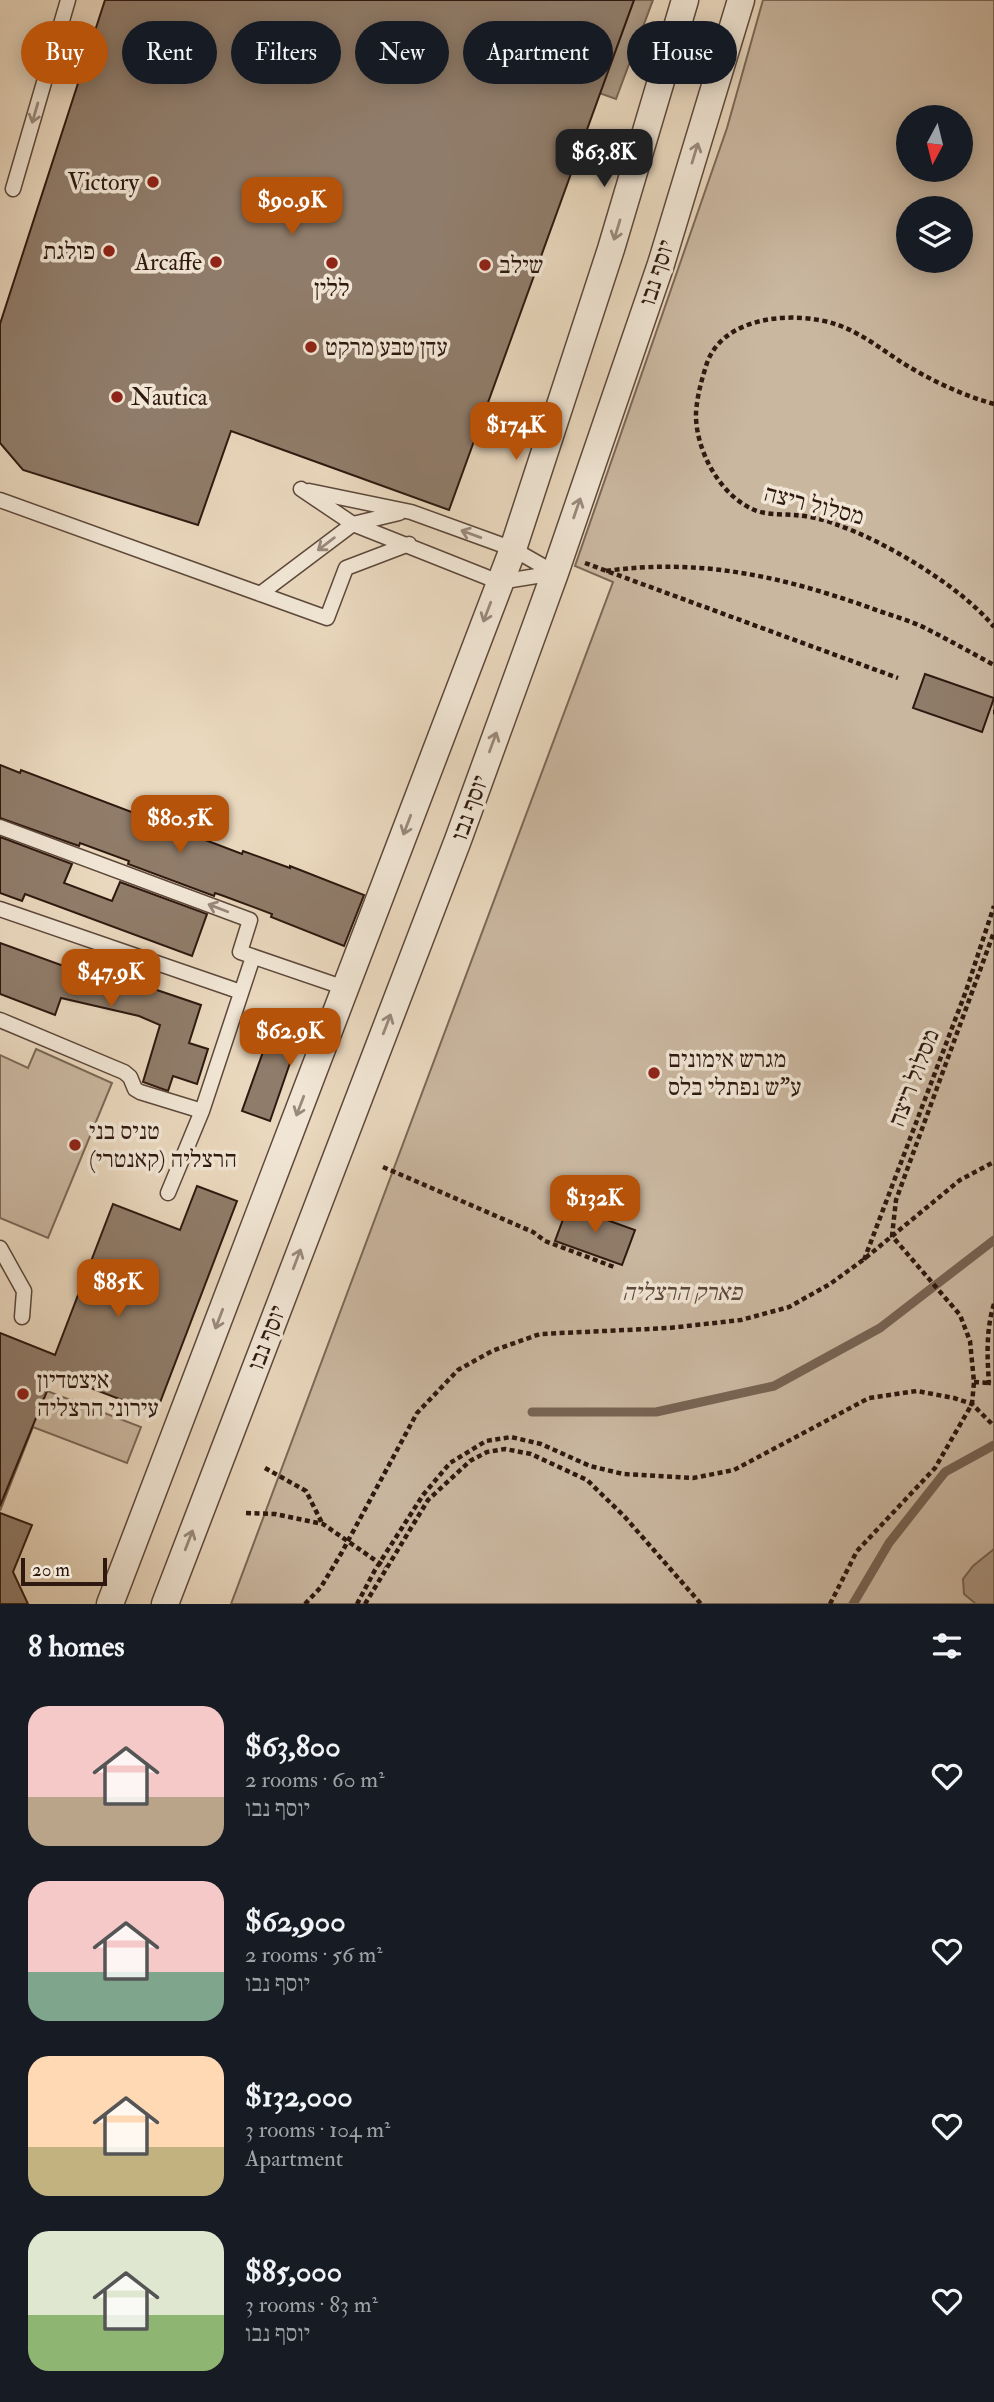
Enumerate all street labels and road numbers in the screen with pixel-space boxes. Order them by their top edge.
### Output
street label: יוסף נבו [632,236,682,310]
street label: מסלול ריצה [761,478,867,532]
street label: יוסף נבו [444,771,496,845]
street label: מסלול ריצה [881,1025,947,1131]
street label: יוסף נבו [240,1301,294,1375]

